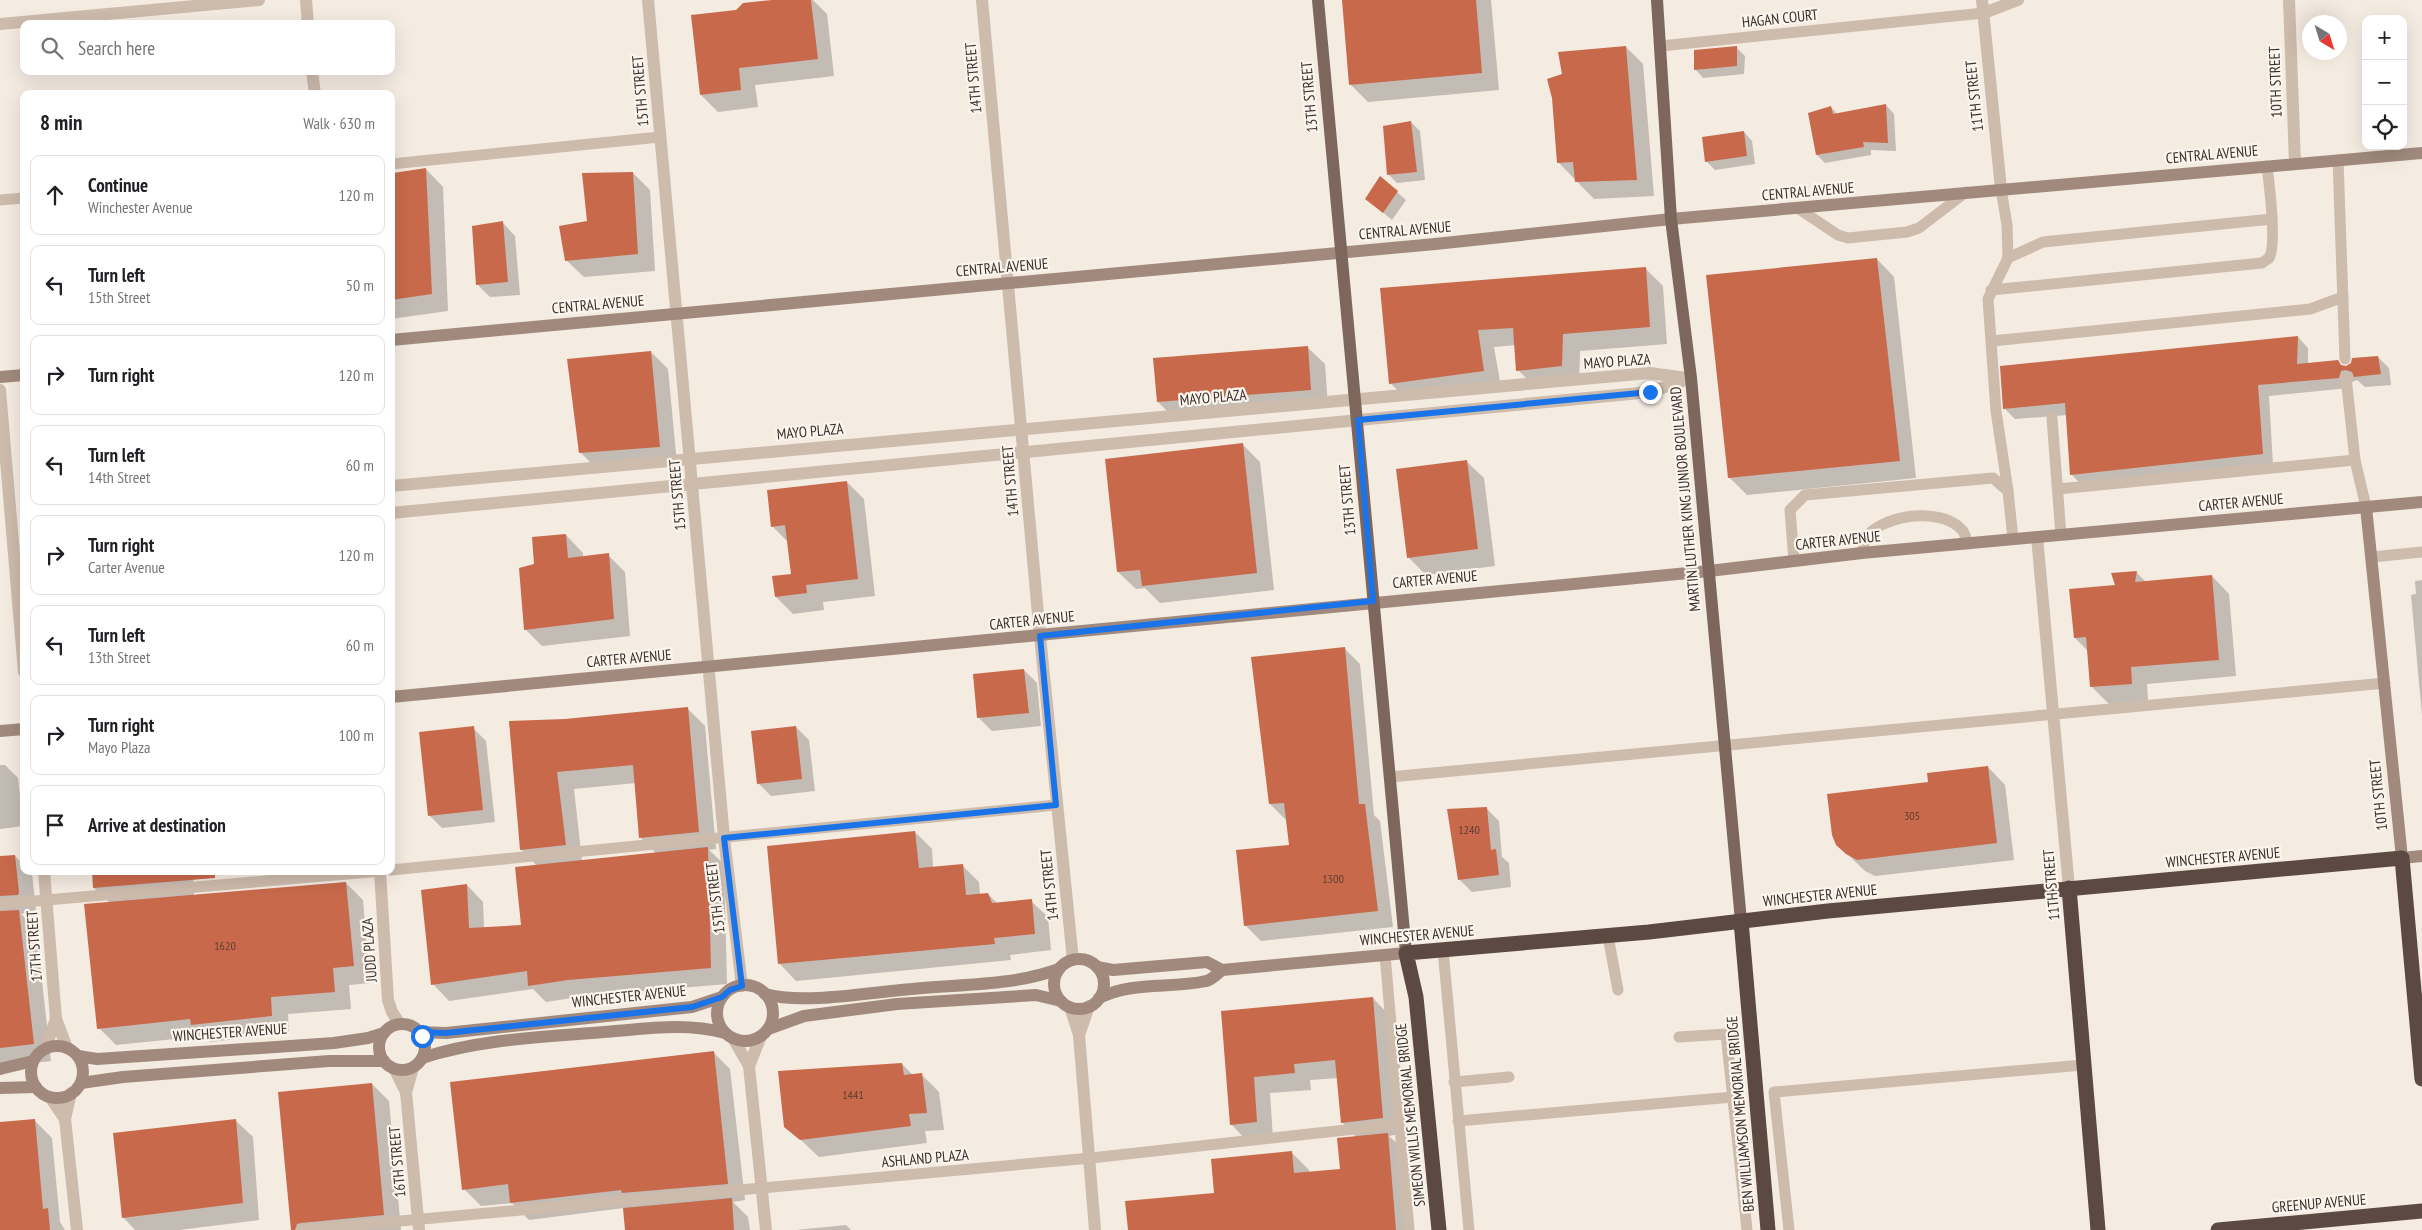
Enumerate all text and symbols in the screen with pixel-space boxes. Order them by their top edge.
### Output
street label: HAGAN COURT [1741,5,1819,31]
north arrow [2302,15,2347,60]
map controls [2362,15,2407,150]
button: + [2362,15,2407,60]
search box [20,20,395,75]
icon: search [38,34,66,62]
text: Search here [78,36,155,60]
street label: 14TH STREET [960,41,986,114]
street label: 10TH STREET [2264,46,2286,118]
street label: 15TH STREET [627,54,653,127]
street label: 11TH STREET [1961,59,1987,132]
street label: 13TH STREET [1296,60,1322,133]
button: − [2362,60,2407,105]
button: locate [2362,105,2407,150]
text: 8 min [40,109,82,136]
text: Walk · 630 m [303,113,375,133]
street label: CENTRAL AVENUE [2165,140,2259,168]
text: Continue [88,173,148,197]
street label: CENTRAL AVENUE [1761,177,1855,205]
icon: ahead [41,181,69,209]
text: 120 m [339,185,374,205]
text: Winchester Avenue [88,197,193,217]
street label: CENTRAL AVENUE [1358,216,1452,244]
street label: CENTRAL AVENUE [955,253,1049,281]
text: Turn left [88,263,145,287]
icon: left [41,271,69,299]
text: 50 m [346,275,374,295]
text: 15th Street [88,287,150,307]
street label: CENTRAL AVENUE [551,290,645,318]
street label: MAYO PLAZA [1583,349,1652,373]
icon: right [41,361,69,389]
text: Turn right [88,363,154,387]
text: 120 m [339,365,374,385]
route end [1639,381,1662,404]
street label: MAYO PLAZA [1179,385,1248,409]
street label: MARTIN LUTHER KING JUNIOR BOULEVARD [1666,386,1704,612]
street label: MAYO PLAZA [776,419,845,443]
text: Turn left [88,443,145,467]
street label: 14TH STREET [997,444,1023,517]
icon: left [41,451,69,479]
text: 60 m [346,455,374,475]
street label: 15TH STREET [664,458,690,531]
street label: 13TH STREET [1334,463,1360,536]
text: 14th Street [88,467,150,487]
street label: CARTER AVENUE [2198,489,2284,515]
street label: CARTER AVENUE [1795,526,1881,554]
text: Turn right [88,533,154,557]
icon: right [41,541,69,569]
text: 120 m [339,545,374,565]
text: Carter Avenue [88,557,165,577]
street label: CARTER AVENUE [1392,566,1478,592]
street label: CARTER AVENUE [989,606,1075,634]
text: Turn left [88,623,145,647]
icon: left [41,631,69,659]
text: 60 m [346,635,374,655]
street label: CARTER AVENUE [586,645,672,671]
text: 13th Street [88,647,150,667]
text: Turn right [88,713,154,737]
icon: right [41,721,69,749]
text: 100 m [339,725,374,745]
text: Mayo Plaza [88,737,150,757]
street label: 10TH STREET [2365,758,2391,831]
house number: 305 [1904,808,1920,823]
icon: arrive [41,811,69,839]
text: Arrive at destination [88,813,226,837]
house number: 1240 [1458,822,1480,837]
street label: WINCHESTER AVENUE [2165,843,2281,871]
street label: 14TH STREET [1036,848,1062,921]
street label: 11TH STREET [2038,848,2064,921]
street label: 15TH STREET [701,861,729,935]
house number: 1300 [1322,871,1344,886]
street label: WINCHESTER AVENUE [1762,880,1878,910]
street label: 17TH STREET [22,909,46,982]
street label: JUDD PLAZA [357,917,381,983]
street label: WINCHESTER AVENUE [1359,921,1475,949]
house number: 1620 [214,938,236,953]
street label: WINCHESTER AVENUE [571,981,687,1011]
street label: BEN WILLIAMSON MEMORIAL BRIDGE [1722,1015,1758,1213]
street label: WINCHESTER AVENUE [172,1019,288,1045]
street label: SIMEON WILLIS MEMORIAL BRIDGE [1391,1022,1429,1208]
route start [411,1025,434,1048]
house number: 1441 [842,1087,864,1102]
street label: 16TH STREET [384,1125,410,1198]
street label: ASHLAND PLAZA [881,1145,970,1171]
street label: GREENUP AVENUE [2271,1189,2367,1217]

